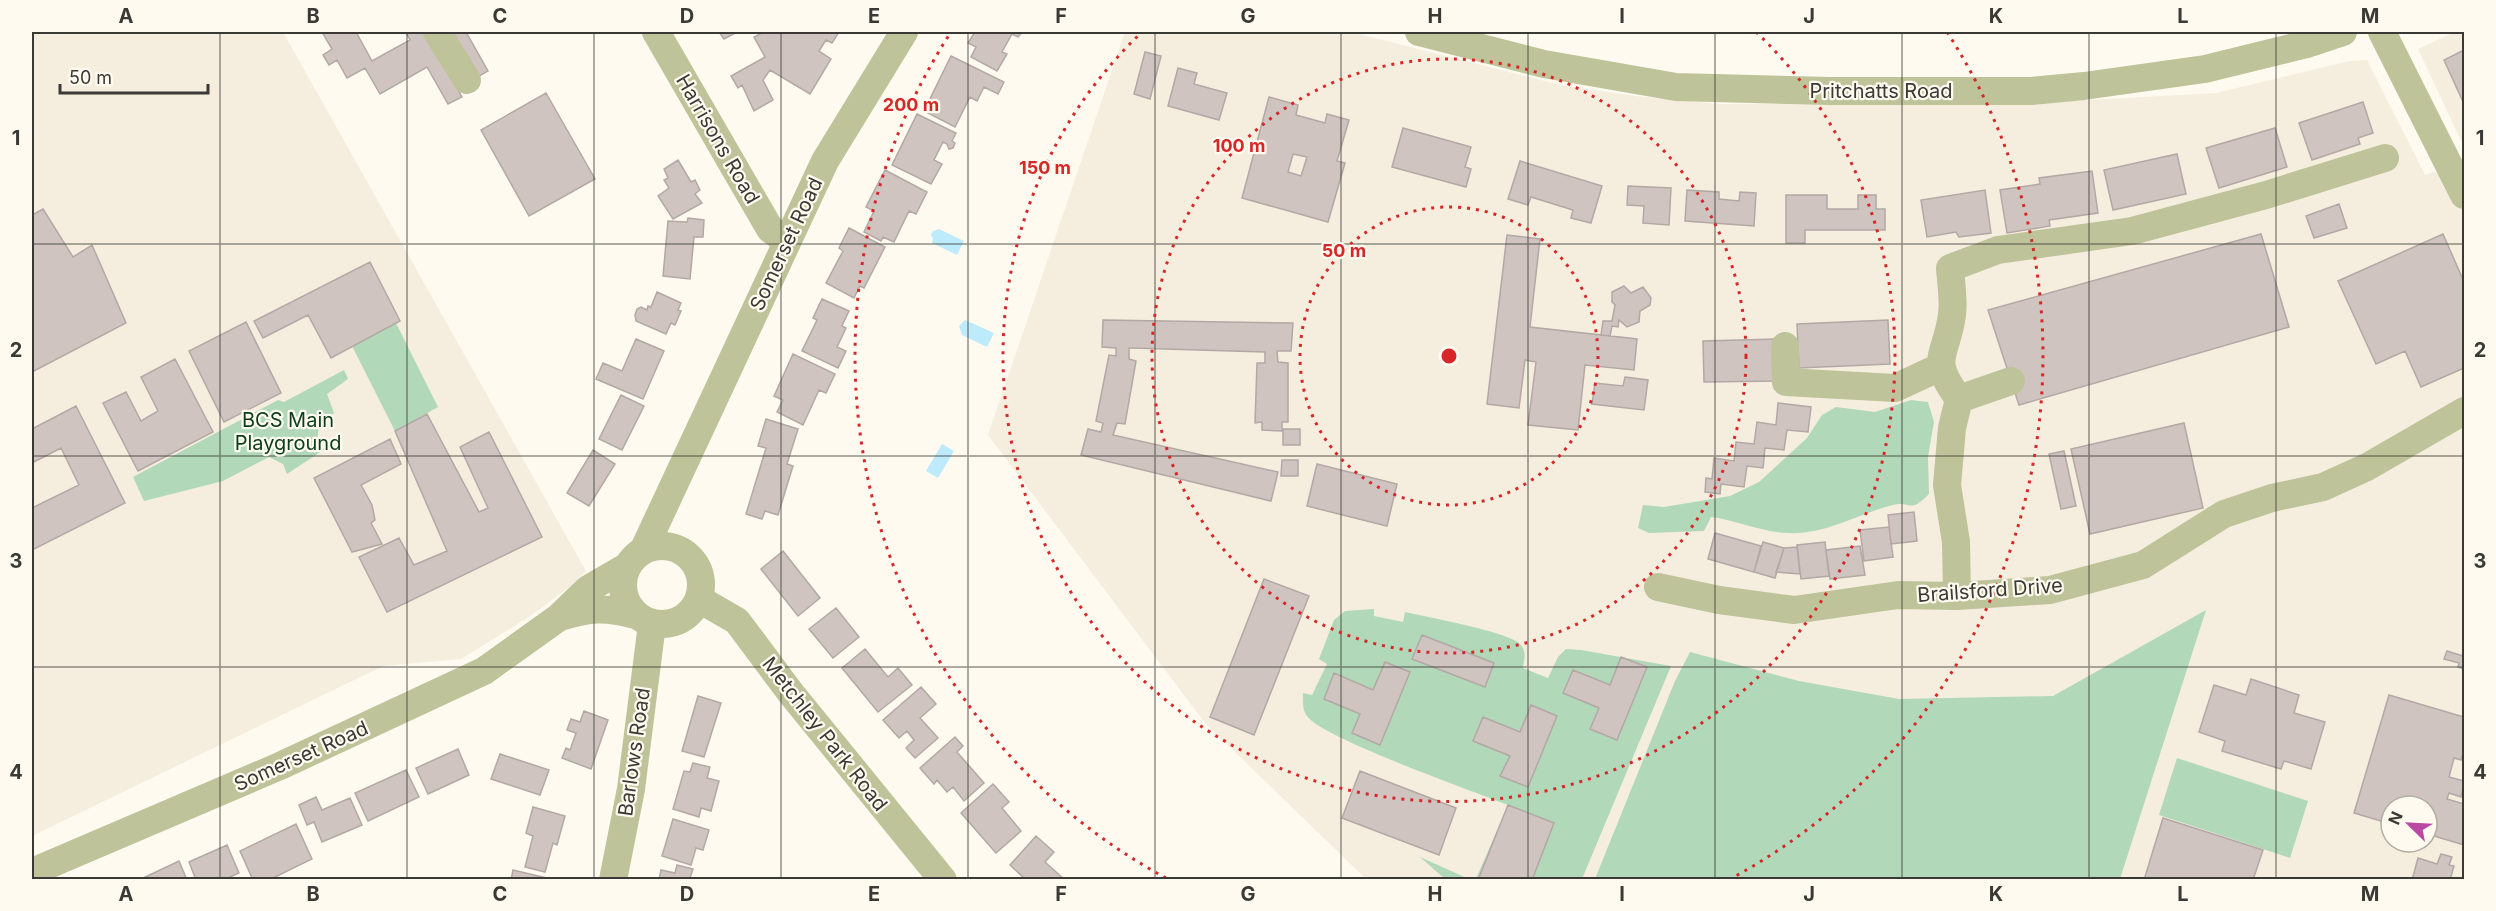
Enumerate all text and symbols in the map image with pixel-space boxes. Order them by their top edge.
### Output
text: A [119,4,134,28]
text: B [306,4,320,28]
text: C [493,4,507,28]
text: D [680,4,694,28]
text: E [868,4,880,28]
text: F [1055,4,1067,28]
text: G [1240,4,1256,28]
text: H [1428,4,1442,28]
text: I [1619,4,1625,28]
text: J [1803,4,1815,28]
text: K [1989,4,2003,28]
text: L [2177,4,2189,28]
text: M [2361,4,2379,28]
scale bar [60,57,208,95]
text: 50 m [69,67,112,88]
street label: Harrisons Road [671,70,765,208]
street label: Pritchatts Road [1809,79,1953,103]
text: 200 m [883,94,939,115]
text: 1 [12,126,20,150]
text: 1 [2476,126,2484,150]
text: 100 m [1213,135,1265,156]
text: 150 m [1019,157,1071,178]
street label: Somerset Road [745,174,827,314]
text: 50 m [1322,240,1366,261]
text: 2 [10,338,22,362]
text: 2 [2474,338,2486,362]
centre of rings [1439,346,1459,366]
park label: BCS Main Playground [235,408,341,455]
text: 3 [10,549,22,573]
text: 3 [2474,549,2486,573]
street label: Brailsford Drive [1917,573,2063,607]
street label: Metchley Park Road [757,652,893,816]
street label: Barlows Road [613,686,655,818]
street label: Somerset Road [230,716,372,796]
text: 4 [9,760,23,784]
text: 4 [2473,760,2487,784]
north arrow [2379,794,2439,854]
text: N [2384,808,2407,828]
text: A [119,882,134,906]
text: B [306,882,320,906]
text: C [493,882,507,906]
text: D [680,882,694,906]
text: E [868,882,880,906]
text: F [1055,882,1067,906]
text: G [1240,882,1256,906]
text: H [1428,882,1442,906]
text: I [1619,882,1625,906]
text: J [1803,882,1815,906]
text: K [1989,882,2003,906]
text: L [2177,882,2189,906]
text: M [2361,882,2379,906]

